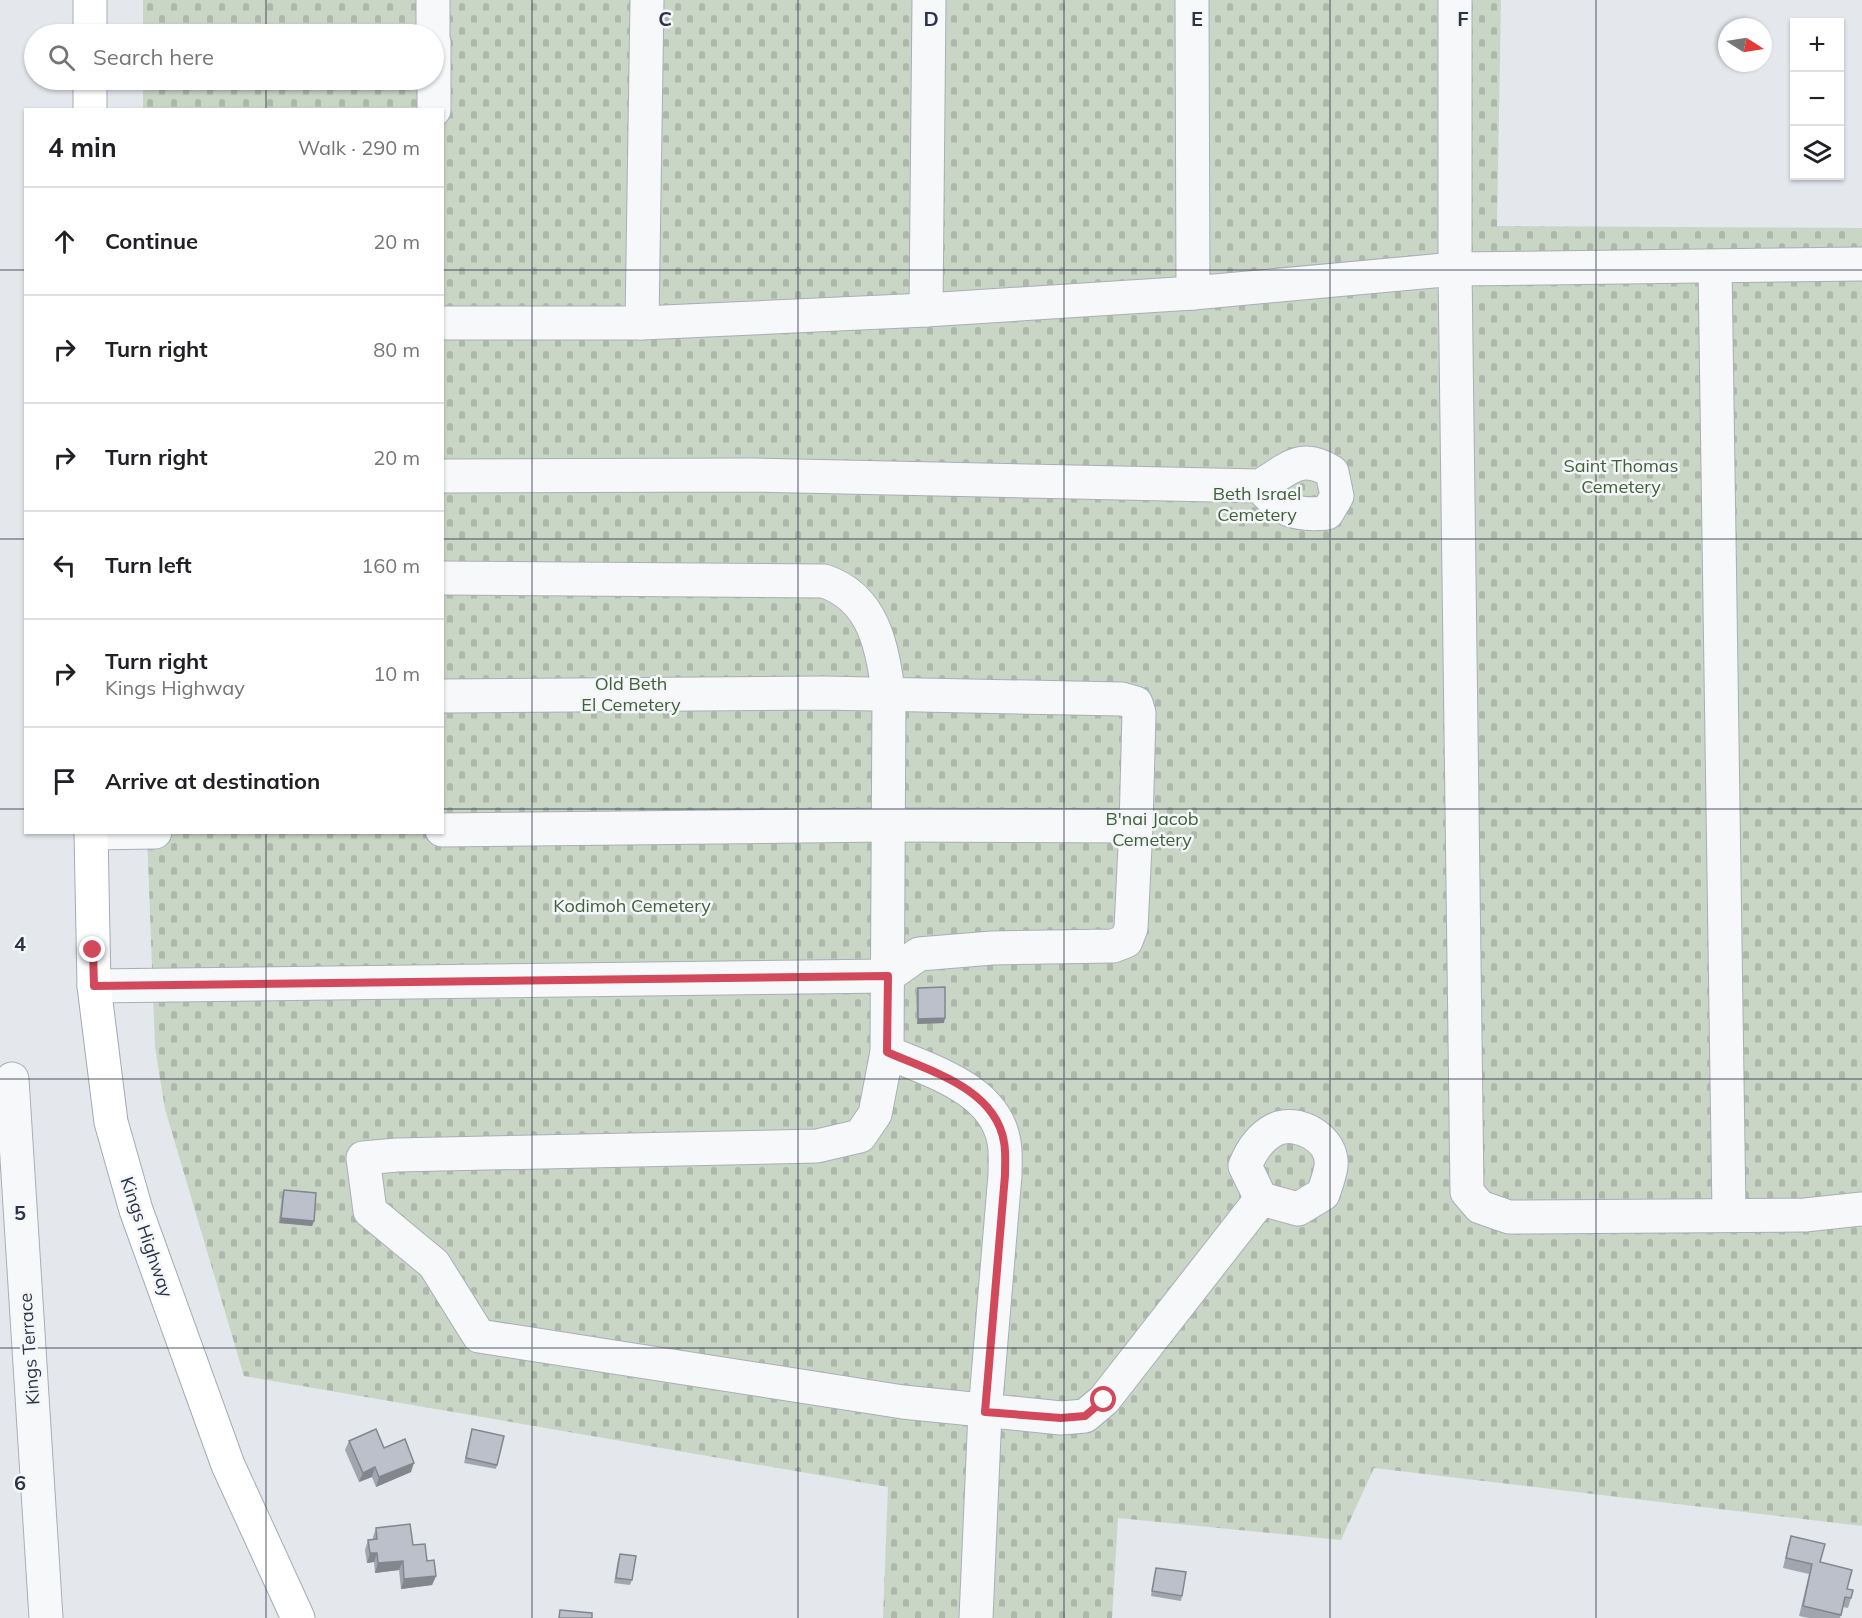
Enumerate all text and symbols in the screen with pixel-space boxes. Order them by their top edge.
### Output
text: C [658,6,672,31]
text: D [923,6,939,31]
text: E [1191,6,1203,31]
text: F [1457,6,1469,31]
north arrow [1718,18,1772,72]
map controls [1790,18,1844,180]
button: + [1790,18,1844,72]
search box [24,24,444,90]
icon: search [45,41,78,74]
text: Search here [93,43,214,71]
button: − [1790,72,1844,126]
button: layers [1790,126,1844,180]
text: 4 min [48,131,117,164]
text: Walk · 290 m [298,135,420,160]
icon: ahead [48,225,81,258]
text: Continue [105,227,198,255]
text: 20 m [373,229,420,254]
icon: right [48,333,81,366]
text: Turn right [105,335,208,363]
text: 80 m [373,337,420,362]
icon: right [48,441,81,474]
text: Turn right [105,443,208,471]
text: 20 m [373,445,420,470]
park label: Saint Thomas Cemetery [1563,454,1679,498]
park label: Beth Israel Cemetery [1213,482,1301,526]
icon: left [48,549,81,582]
text: Turn left [105,551,192,579]
text: 160 m [361,553,420,578]
text: Turn right [105,647,208,675]
icon: right [48,657,81,690]
text: 10 m [373,661,420,686]
park label: Old Beth El Cemetery [581,672,681,716]
text: Kings Highway [105,675,245,700]
icon: arrive [48,765,81,798]
text: Arrive at destination [105,767,320,795]
park label: B'nai Jacob Cemetery [1105,807,1199,851]
park label: Kodimoh Cemetery [553,894,711,917]
text: 4 [14,931,26,956]
route end [79,936,105,962]
street label: Kings Highway [116,1174,179,1301]
text: 5 [14,1200,26,1225]
street label: Kings Terrace [14,1292,44,1406]
route start [1090,1386,1116,1412]
text: 6 [14,1470,26,1495]

